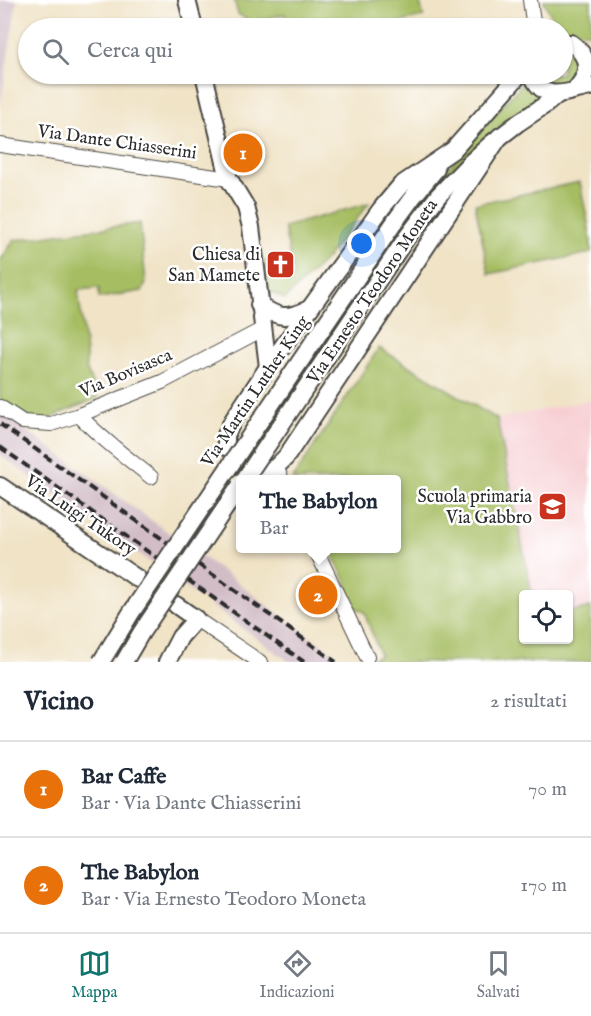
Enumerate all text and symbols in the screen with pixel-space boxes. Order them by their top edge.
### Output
search box [18,18,573,84]
icon: search [39,35,72,68]
text: Cerca qui [87,37,173,65]
street label: Via Dante Chiasserini [35,120,198,166]
pin: 1 [224,130,262,176]
street label: Via Ernesto Teodoro Moneta [302,195,444,390]
your location [347,229,376,258]
place label: Chiesa di San Mamete [168,244,260,288]
church icon: Chiesa di San Mamete [265,249,297,281]
street label: Via Martin Luther King [196,312,315,473]
street label: Via Bovisasca [75,344,176,404]
street label: Via Luigi Tukory [19,470,140,562]
popup [236,475,401,553]
place label: Scuola primaria Via Gabbro [417,486,532,530]
text: The Babylon [259,488,378,516]
school or university icon: Scuola primaria Via Gabbro [537,491,569,523]
text: Bar [259,516,289,541]
pin: 2 [298,572,338,618]
map controls [519,590,573,644]
button: locate [519,590,573,644]
text: Vicino [24,685,94,718]
text: 2 risultati [490,689,567,714]
text: Bar Caffe [81,763,166,791]
text: 1 [40,777,47,802]
text: 70 m [528,777,567,802]
text: Bar · Via Dante Chiasserini [81,791,301,816]
text: The Babylon [81,859,199,887]
text: 2 [39,873,48,898]
text: 170 m [521,873,567,898]
text: Bar · Via Ernesto Teodoro Moneta [81,887,366,912]
tab: Mappa [71,947,117,1003]
tab: Indicazioni [260,947,335,1003]
tab: Salvati [477,947,520,1003]

